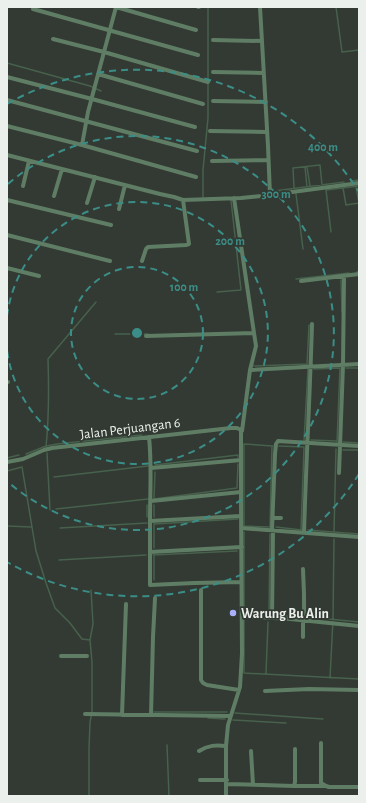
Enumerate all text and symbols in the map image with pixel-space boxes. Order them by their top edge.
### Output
text: 400 m [308,141,338,153]
text: 300 m [261,188,291,200]
text: 200 m [215,235,245,247]
text: 100 m [170,281,198,293]
centre of rings [130,326,144,340]
street label: Jalan Perjuangan 6 [79,416,181,442]
place label: Warung Bu Alin [241,607,329,621]
marker: Warung Bu Alin [228,608,238,618]

